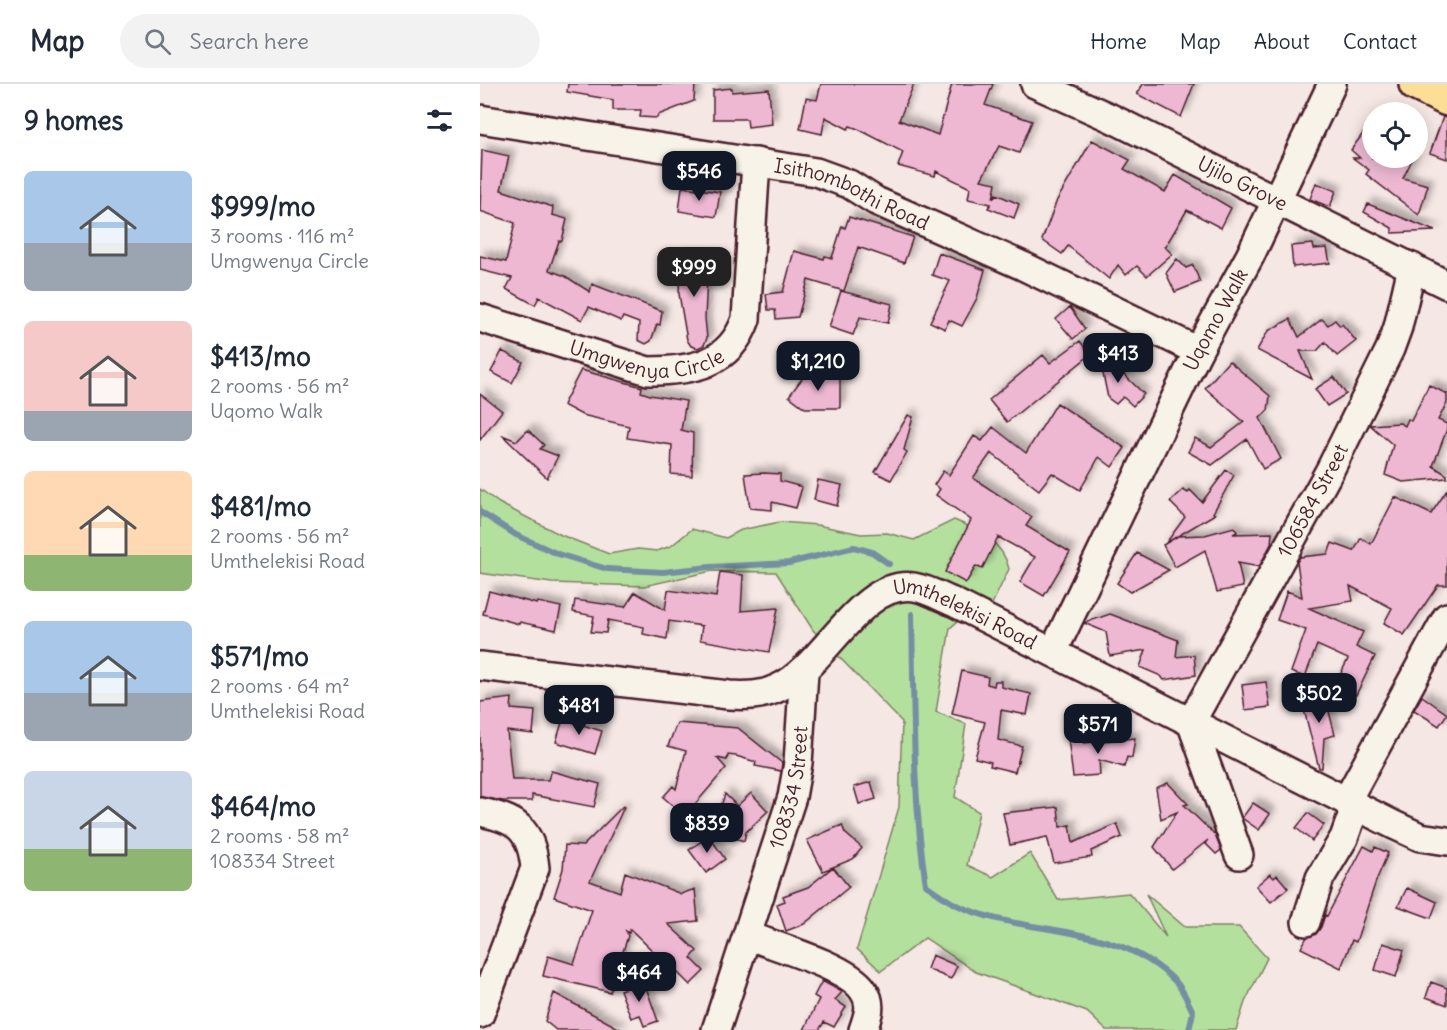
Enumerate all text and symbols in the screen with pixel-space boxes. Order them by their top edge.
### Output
search box [120,14,540,68]
text: Map [30,23,84,59]
icon: search [141,25,174,58]
text: Search here [189,27,309,55]
text: Home [1090,28,1147,55]
text: Map [1180,28,1221,55]
text: About [1254,28,1310,55]
text: Contact [1343,28,1417,55]
map controls [1362,102,1428,168]
button: locate [1362,102,1428,168]
text: 9 homes [24,104,123,137]
icon: filters [423,104,456,137]
street label: Ujilo Grove [1194,150,1292,216]
pin: $546 [663,151,735,202]
street label: Isithombothi Road [772,153,933,235]
text: $546 [676,158,722,183]
text: $999/mo [210,190,315,223]
icon: home [72,195,144,267]
text: 3 rooms · 116 m² [210,223,354,248]
pin: $999 [658,247,730,298]
text: Umgwenya Circle [210,248,369,273]
text: $999 [671,254,717,279]
street label: Uqomo Walk [1177,264,1253,375]
pin: $413 [1082,333,1154,384]
street label: Umgwenya Circle [567,334,729,383]
text: $413/mo [210,340,311,373]
text: $413 [1097,340,1139,365]
pin: $1,210 [769,341,867,392]
icon: home [72,345,144,417]
text: $1,210 [791,348,845,373]
text: 2 rooms · 56 m² [210,373,350,398]
text: Uqomo Walk [210,398,323,423]
street label: 106584 Street [1271,439,1353,562]
text: $481/mo [210,490,311,523]
icon: home [72,495,144,567]
text: 2 rooms · 56 m² [210,523,350,548]
text: Umthelekisi Road [210,548,365,573]
street label: Umthelekisi Road [891,573,1041,654]
text: $571/mo [210,640,309,673]
icon: home [72,645,144,717]
text: 2 rooms · 64 m² [210,673,350,698]
pin: $502 [1283,673,1355,724]
text: $502 [1296,680,1342,705]
pin: $481 [543,685,615,736]
text: $481 [558,692,600,717]
text: Umthelekisi Road [210,698,365,723]
pin: $571 [1062,704,1134,755]
text: $571 [1078,711,1118,736]
street label: 108334 Street [763,725,812,852]
text: $464/mo [210,790,316,823]
icon: home [72,795,144,867]
pin: $839 [671,803,743,854]
text: $839 [684,810,730,835]
text: 2 rooms · 58 m² [210,823,350,848]
text: 108334 Street [210,848,335,873]
pin: $464 [603,952,675,1003]
text: $464 [616,959,662,984]

